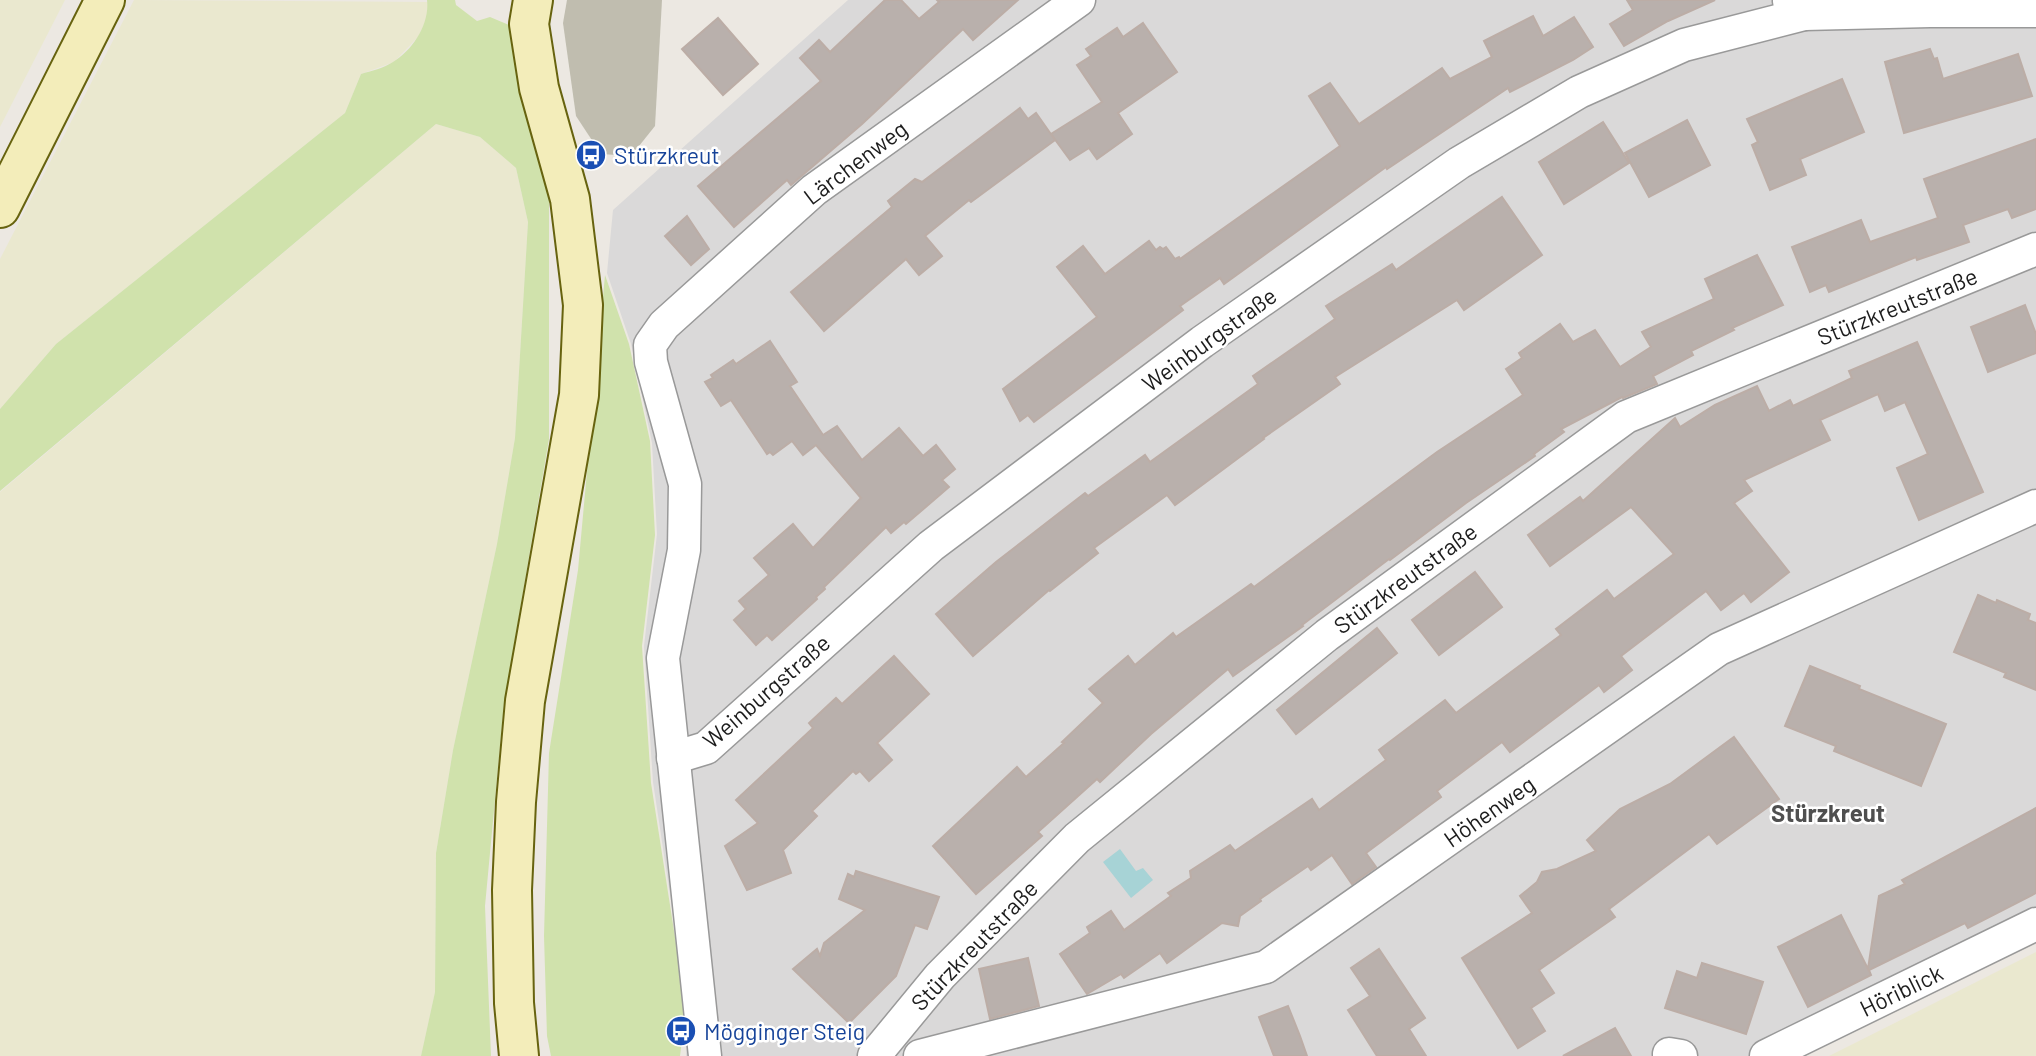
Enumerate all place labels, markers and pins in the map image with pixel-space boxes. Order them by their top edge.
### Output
bus stop icon: Stürzkreut [574,138,608,172]
place label: Stürzkreut [614,141,720,169]
bus stop icon: Mögginger Steig [664,1014,698,1048]
place label: Mögginger Steig [704,1017,865,1045]

